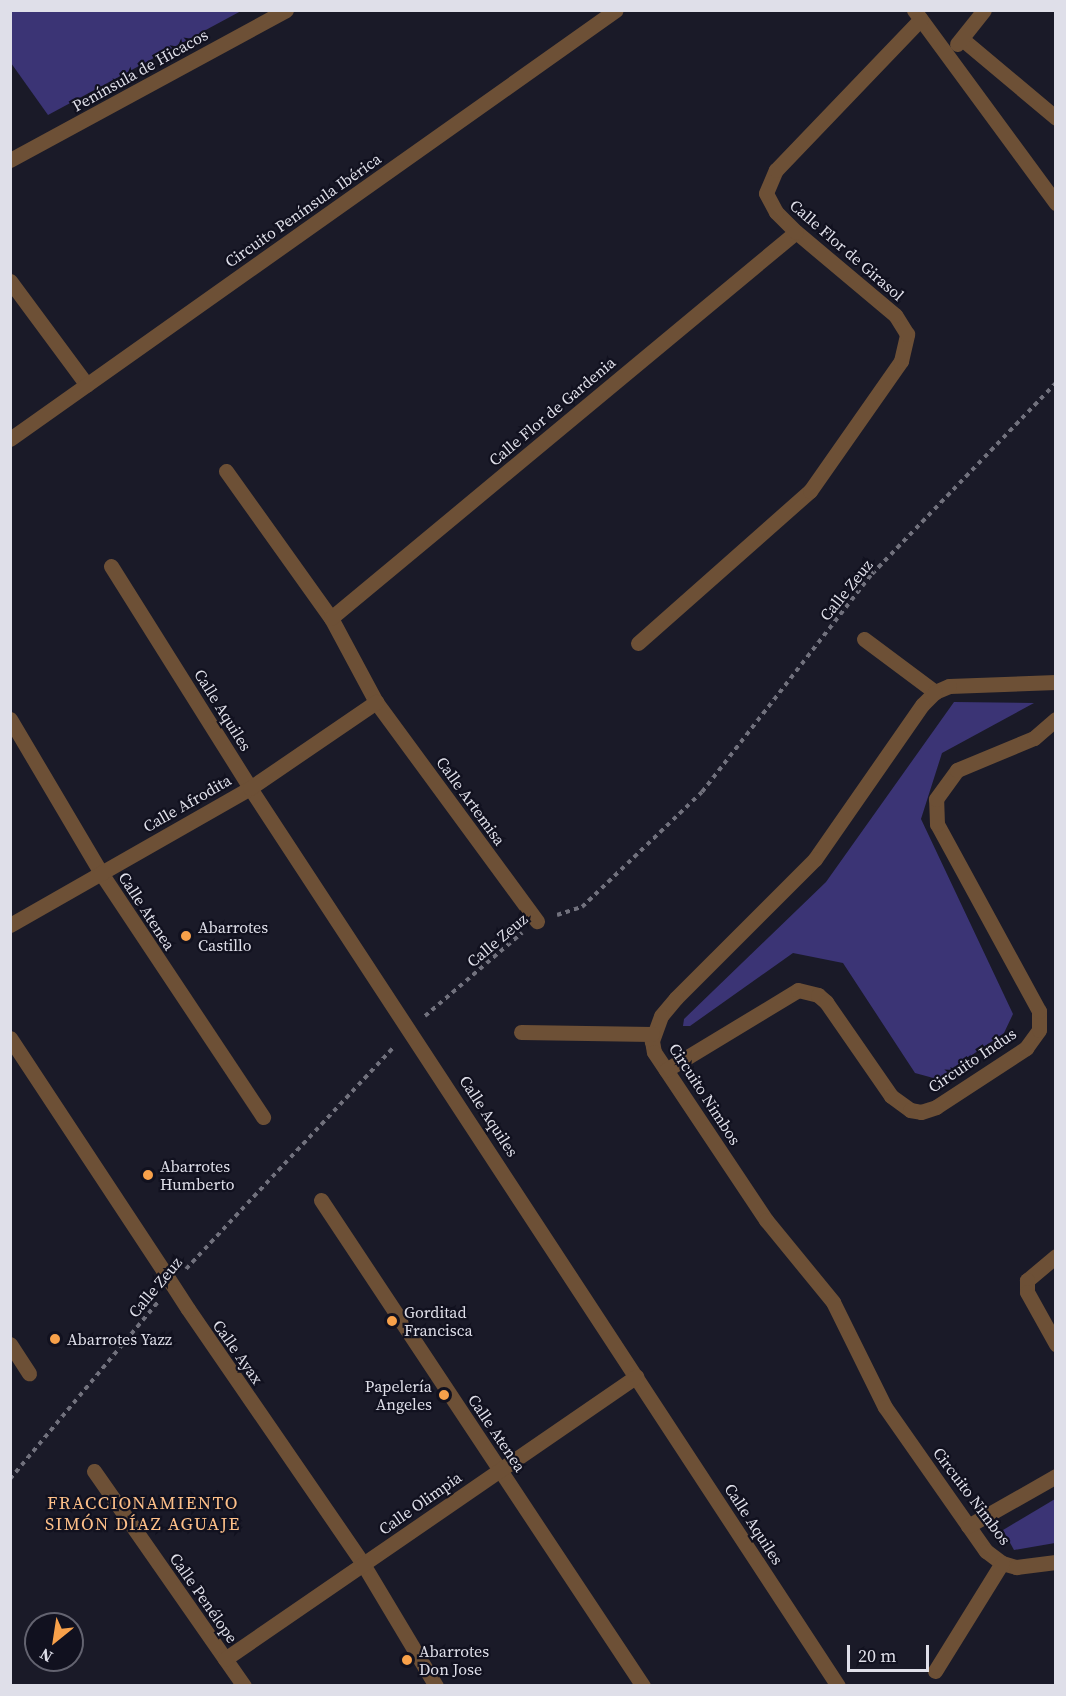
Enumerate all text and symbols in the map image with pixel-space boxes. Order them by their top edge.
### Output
street label: Península de Hicacos [69,25,211,115]
street label: Circuito Península Ibérica [221,149,385,271]
street label: Calle Flor de Girasol [786,195,908,305]
street label: Calle Flor de Gardenia [485,352,619,470]
street label: Calle Zeuz [815,555,877,625]
street label: Calle Aquiles [190,666,256,754]
street label: Calle Artemisa [432,753,510,849]
street label: Calle Afrodita [140,770,234,836]
street label: Calle Atenea [115,868,179,954]
street label: Calle Zeuz [463,909,531,971]
place label: Abarrotes Castillo [198,917,268,955]
marker: Abarrotes Castillo [179,929,193,943]
street label: Circuito Indus [924,1024,1020,1096]
street label: Circuito Nimbos [665,1040,745,1148]
street label: Calle Aquiles [456,1072,522,1160]
place label: Abarrotes Humberto [160,1156,234,1194]
marker: Abarrotes Humberto [141,1168,155,1182]
street label: Calle Zeuz [124,1253,186,1321]
place label: Gorditad Francisca [404,1302,473,1340]
marker: Gorditad Francisca [385,1314,399,1328]
street label: Calle Ayax [209,1316,267,1388]
place label: Abarrotes Yazz [67,1329,173,1349]
marker: Abarrotes Yazz [48,1332,62,1346]
place label: Papelería Angeles [365,1376,432,1414]
marker: Papelería Angeles [437,1388,451,1402]
street label: Calle Atenea [464,1391,530,1475]
street label: Circuito Nimbos [929,1444,1015,1548]
street label: Calle Olimpia [375,1467,465,1539]
street label: Calle Aquiles [721,1480,787,1568]
district label: FRACCIONAMIENTO SIMÓN DÍAZ AGUAJE [45,1493,241,1536]
street label: Calle Penélope [166,1549,242,1647]
north arrow [24,1612,84,1672]
scale bar [850,1633,932,1671]
place label: Abarrotes Don Jose [419,1641,489,1679]
text: N [35,1643,57,1668]
text: 20 m [858,1643,896,1668]
marker: Abarrotes Don Jose [400,1653,414,1667]

